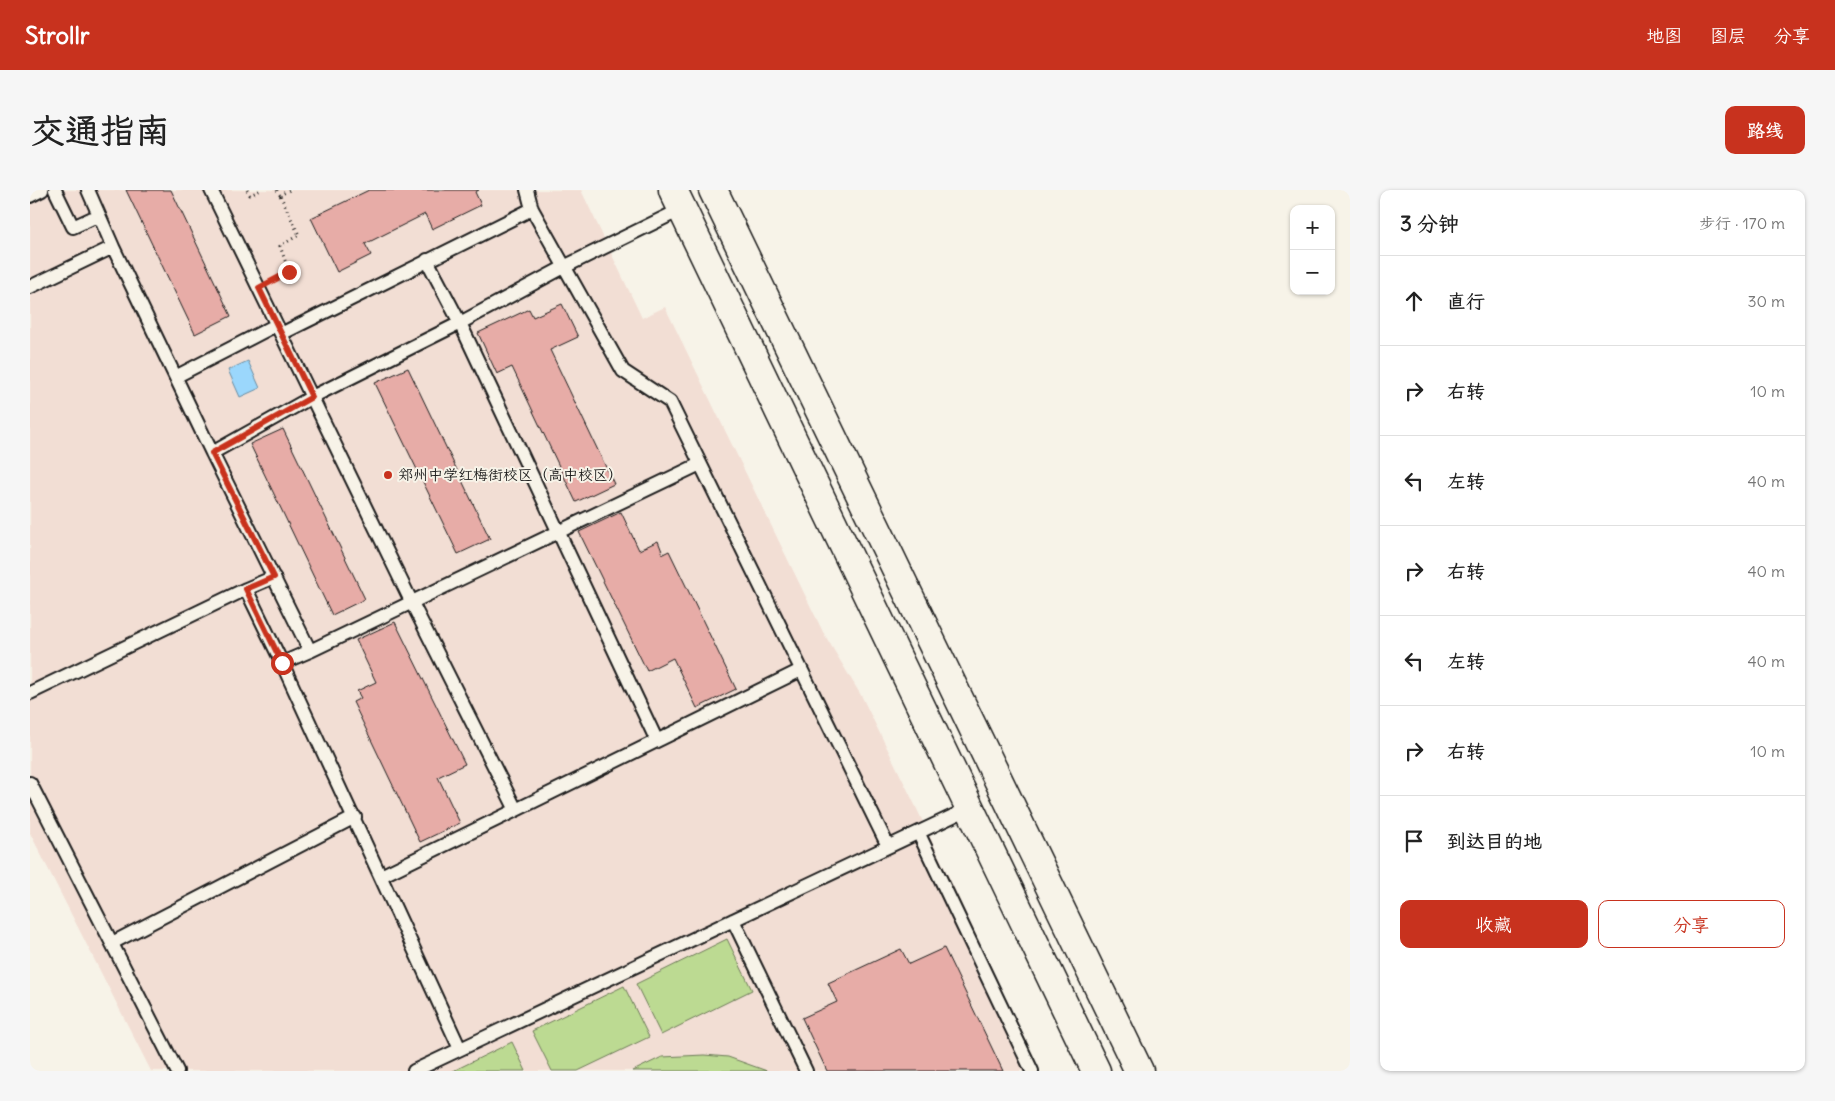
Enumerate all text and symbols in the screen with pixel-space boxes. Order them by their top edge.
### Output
text: Strollr [25,20,90,50]
text: 地图 [1646,24,1682,47]
text: 图层 [1710,24,1746,47]
text: 分享 [1774,24,1810,47]
button: 路线 [1725,106,1805,154]
text: 交通指南 [30,108,170,152]
map controls [1290,205,1335,295]
button: + [1290,205,1335,250]
text: 3 分钟 [1400,210,1459,237]
text: 步行 · 170 m [1699,213,1785,233]
button: − [1290,250,1335,295]
route end [278,261,301,284]
icon: ahead [1400,287,1428,315]
text: 直行 [1447,289,1485,313]
text: 30 m [1748,291,1785,311]
icon: right [1400,377,1428,405]
text: 右转 [1447,379,1485,403]
text: 10 m [1750,381,1785,401]
place label: 郑州中学红梅街校区（高中校区） [398,465,623,484]
icon: left [1400,467,1428,495]
marker: 郑州中学红梅街校区（高中校区） [382,469,394,481]
text: 左转 [1447,469,1485,493]
text: 40 m [1747,471,1785,491]
icon: right [1400,557,1428,585]
text: 右转 [1447,559,1485,583]
text: 40 m [1747,561,1785,581]
icon: left [1400,647,1428,675]
text: 左转 [1447,649,1485,673]
text: 40 m [1747,651,1785,671]
route start [271,652,294,675]
icon: right [1400,737,1428,765]
text: 右转 [1447,739,1485,763]
text: 10 m [1750,741,1785,761]
icon: arrive [1400,827,1428,855]
text: 到达目的地 [1447,829,1542,853]
button: 收藏 [1400,900,1588,948]
button: 分享 [1598,900,1785,948]

